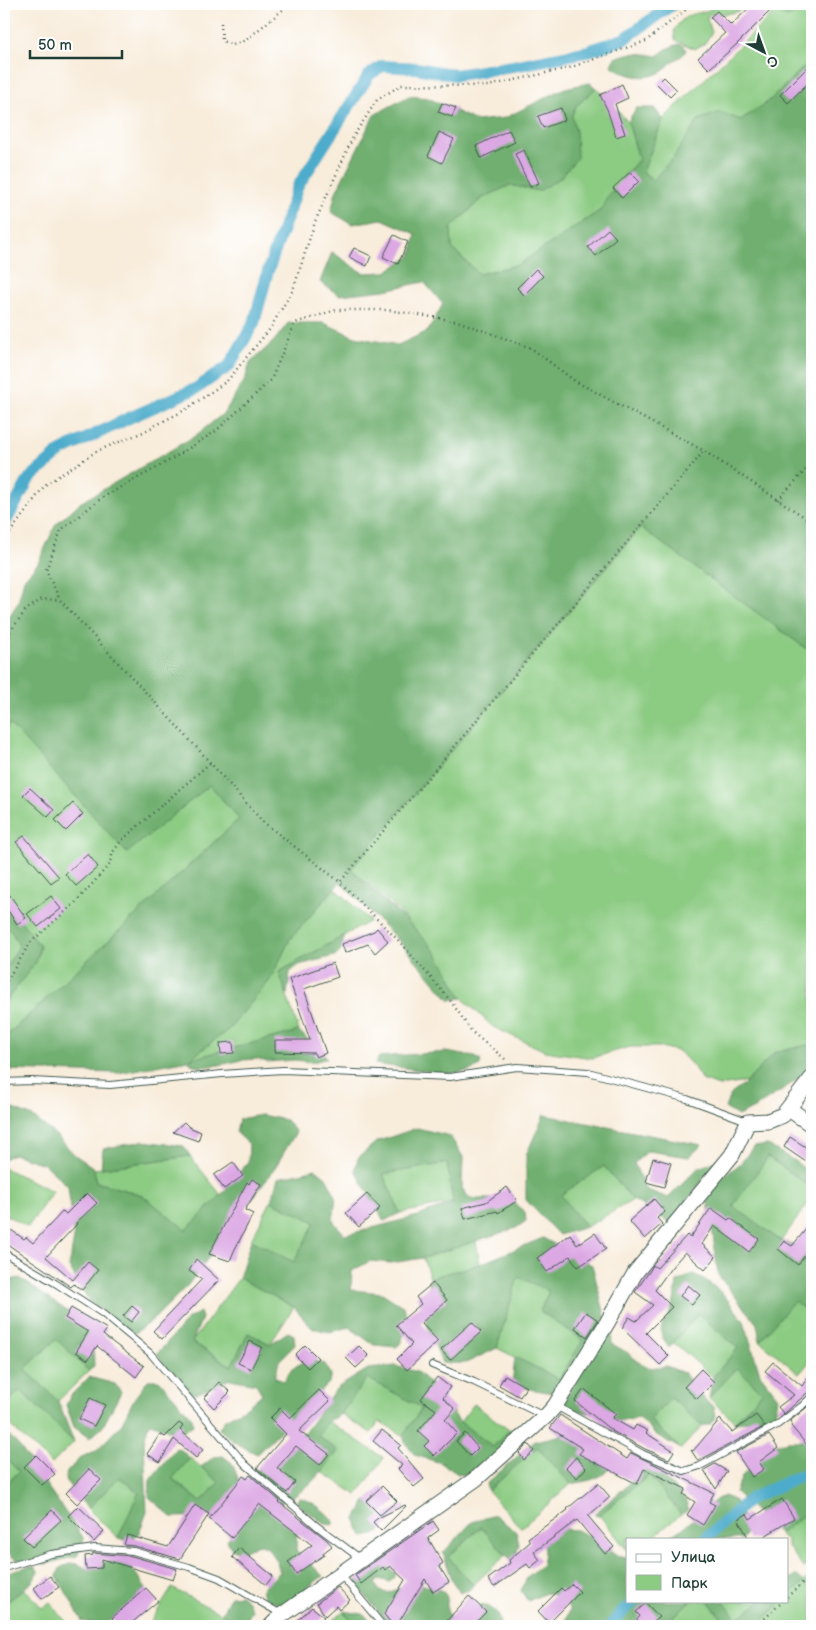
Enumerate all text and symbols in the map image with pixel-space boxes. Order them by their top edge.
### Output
scale bar [30,28,122,60]
north arrow [738,28,788,78]
text: 50 m [38,36,72,55]
text: С [763,52,781,71]
legend [626,1538,788,1602]
text: Улица [671,1548,716,1567]
text: Парк [671,1574,708,1593]

